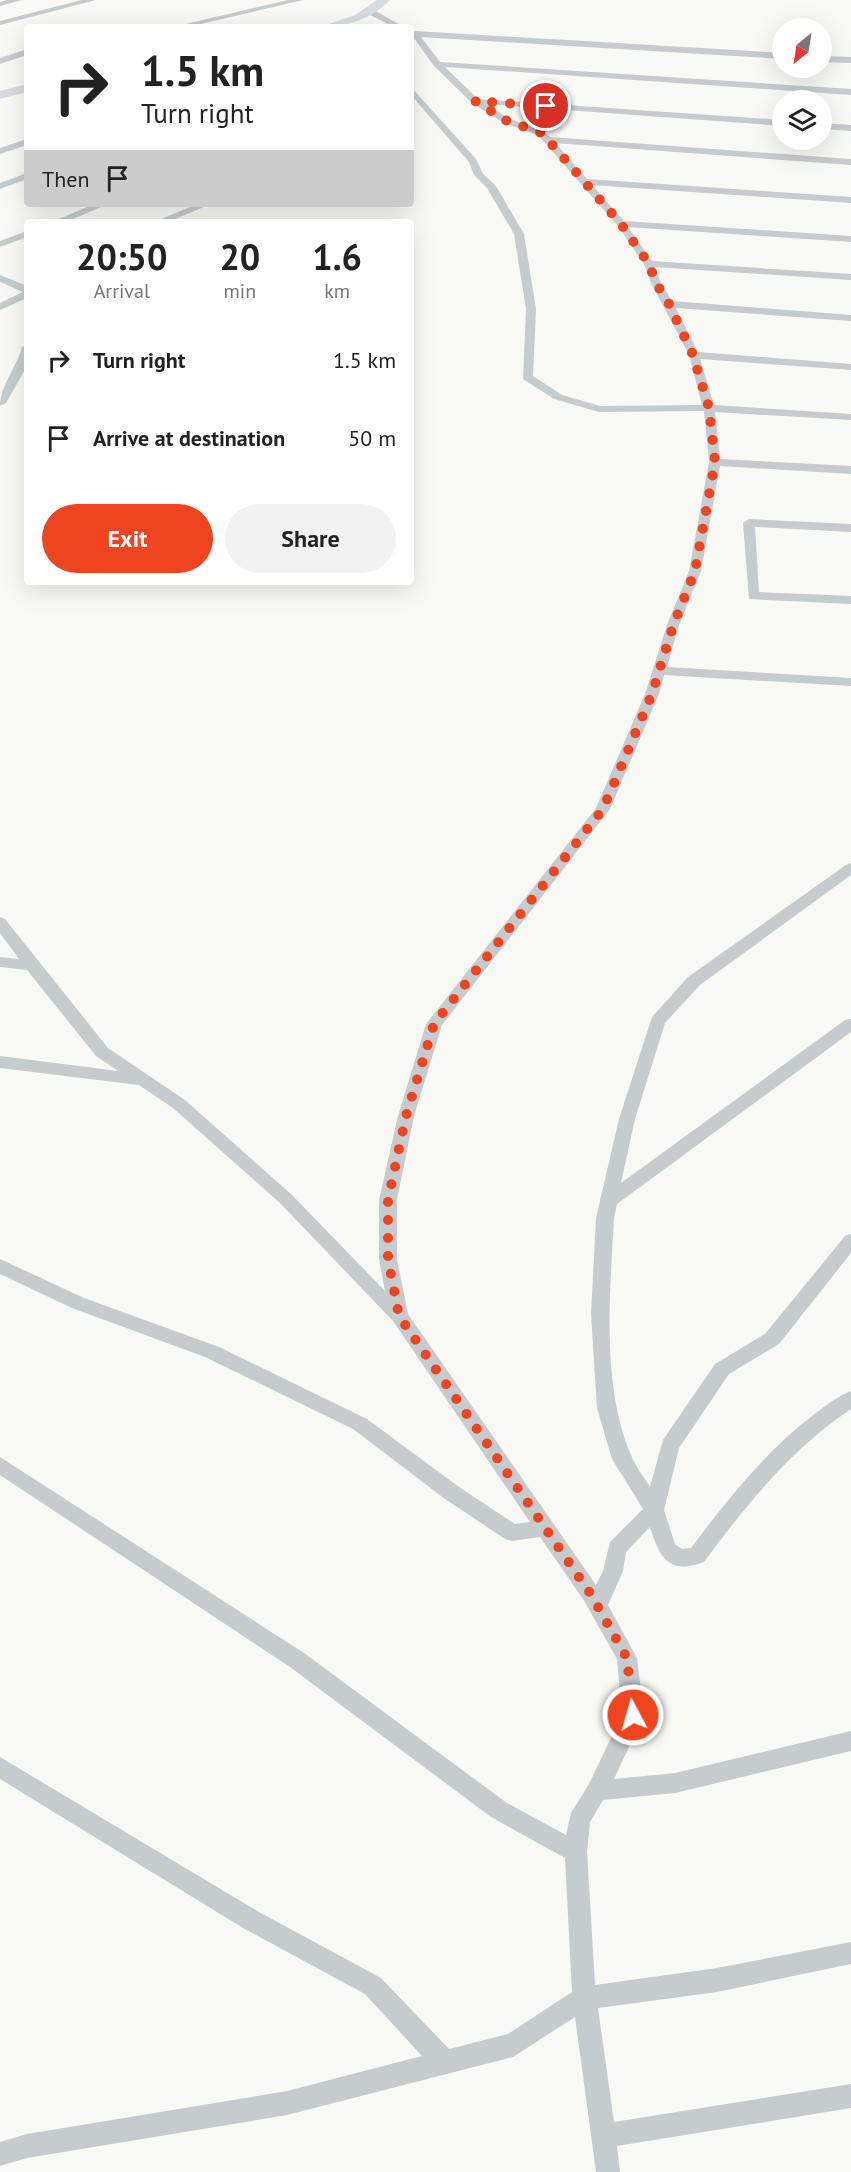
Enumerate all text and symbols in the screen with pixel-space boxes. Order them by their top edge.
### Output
north arrow [772,18,832,78]
map controls [772,18,832,150]
text: 1.5 km [141,43,264,98]
icon: right [42,48,120,126]
pin [520,80,571,131]
icon: arrive [529,89,562,122]
button: layers [772,90,832,150]
text: Turn right [141,96,254,130]
icon: arrive [101,162,134,195]
text: Then [42,165,89,193]
text: 20:50 [76,233,167,280]
text: 20 [219,233,260,280]
text: 1.6 [312,233,362,280]
text: Arrival [94,278,150,304]
text: min [224,278,256,304]
text: km [324,278,350,304]
icon: right [42,344,75,377]
text: Turn right [93,346,185,374]
text: 1.5 km [333,346,396,374]
icon: arrive [42,422,75,455]
text: Arrive at destination [93,424,285,452]
text: 50 m [348,424,396,452]
button: Exit [42,504,213,573]
button: Share [225,504,396,573]
position arrow [601,1683,665,1747]

